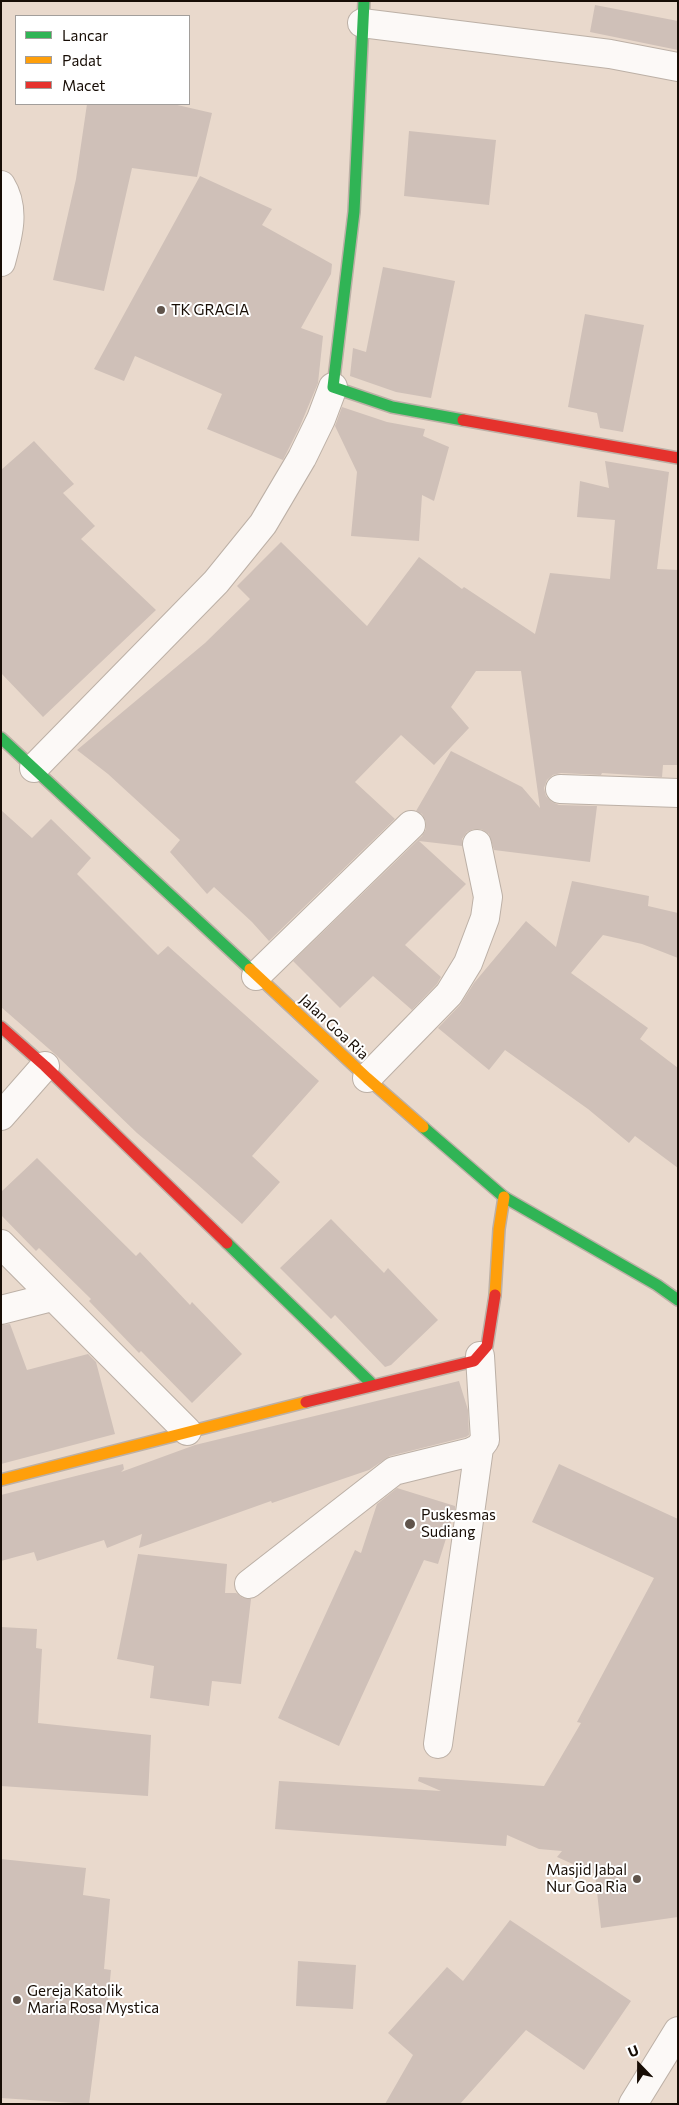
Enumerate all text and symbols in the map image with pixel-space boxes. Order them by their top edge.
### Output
legend [15,15,190,105]
text: Lancar [62,26,108,44]
text: Padat [62,51,102,69]
text: Macet [62,76,105,94]
place label: TK GRACIA [171,301,249,319]
marker: TK GRACIA [155,304,167,316]
street label: Jalan Goa Ria [296,990,372,1064]
place label: Puskesmas Sudiang [421,1506,496,1541]
marker: Puskesmas Sudiang [403,1517,417,1531]
place label: Masjid Jabal Nur Goa Ria [546,1861,627,1896]
marker: Masjid Jabal Nur Goa Ria [631,1873,643,1885]
place label: Gereja Katolik Maria Rosa Mystica [27,1982,159,2017]
marker: Gereja Katolik Maria Rosa Mystica [11,1994,23,2006]
north arrow [614,2040,664,2090]
text: U [625,2041,641,2060]

